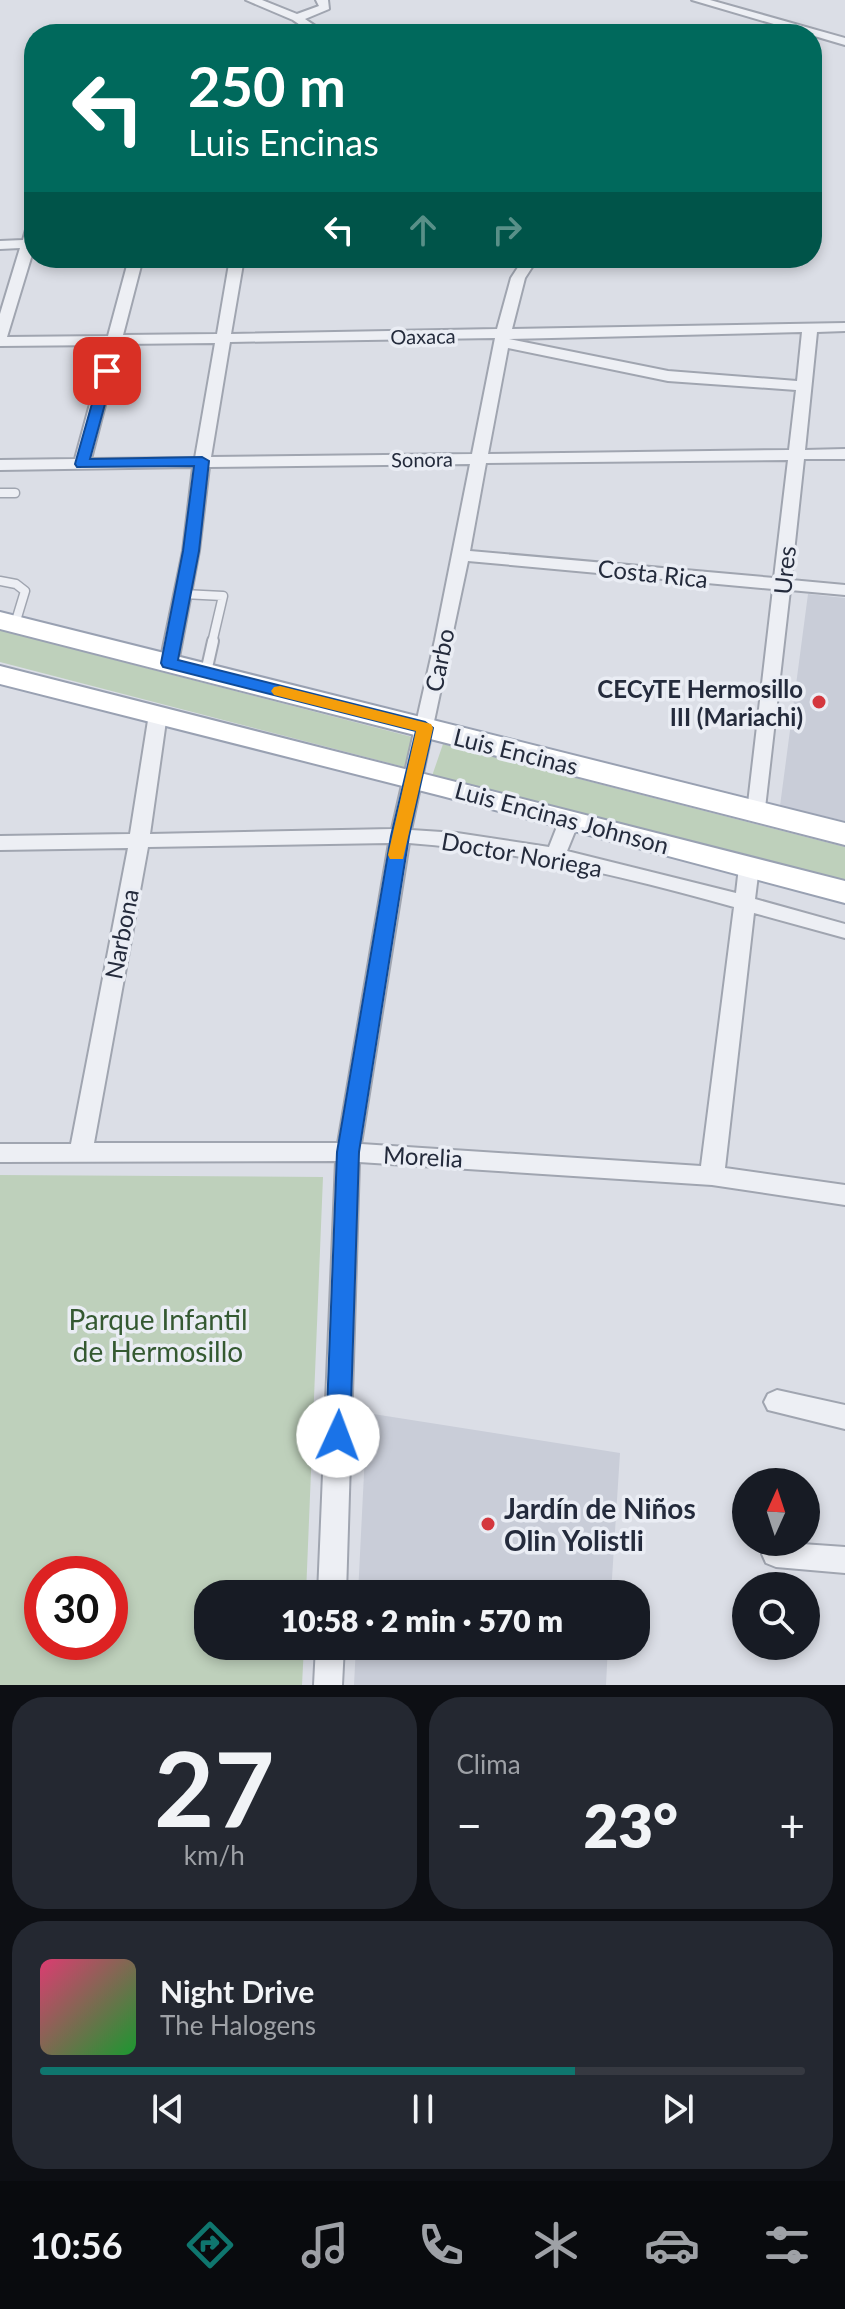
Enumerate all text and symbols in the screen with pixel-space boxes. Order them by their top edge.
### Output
text: 250 m [188,52,346,119]
icon: left [56,56,160,160]
text: Luis Encinas [188,120,379,164]
icon: left [317,208,361,252]
icon: ahead [401,208,445,252]
icon: right [485,208,529,252]
street label: Oaxaca [390,323,456,349]
pin [73,337,141,405]
icon: arrive [85,349,129,393]
street label: Sonora [391,446,453,472]
street label: Ures [767,544,801,596]
street label: Costa Rica [597,553,709,593]
street label: Carbo [418,626,460,694]
place label: CECyTE Hermosillo III (Mariachi) [597,674,803,731]
marker: CECyTE Hermosillo III (Mariachi) [810,693,828,711]
street label: Luis Encinas [451,722,581,780]
street label: Luis Encinas Johnson [452,775,672,859]
street label: Doctor Noriega [439,826,605,882]
street label: Narbona [98,887,144,981]
street label: Morelia [382,1139,464,1173]
park label: Parque Infantil de Hermosillo [68,1302,248,1368]
position arrow [296,1394,380,1478]
north arrow [732,1468,820,1556]
map controls [732,1468,820,1660]
place label: Jardín de Niños Olin Yolistli [504,1491,696,1557]
marker: Jardín de Niños Olin Yolistli [479,1515,497,1533]
speed limit sign: 30 [24,1556,128,1660]
button: search [732,1572,820,1660]
text: 10:58 · 2 min · 570 m [281,1602,563,1638]
text: 27 [154,1724,275,1849]
text: Clima [457,1748,521,1780]
text: 23° [583,1789,678,1861]
text: − [457,1799,482,1851]
text: + [779,1799,805,1851]
text: km/h [184,1839,245,1871]
text: Night Drive [160,1973,314,2009]
text: The Halogens [160,2009,316,2041]
icon: previous [146,2087,190,2131]
icon: pause [401,2087,445,2131]
icon: next [656,2087,700,2131]
icon: directions [182,2217,238,2273]
icon: music [297,2217,353,2273]
icon: phone [413,2217,469,2273]
icon: climate [528,2217,584,2273]
icon: car [644,2217,700,2273]
icon: filters [759,2217,815,2273]
text: 10:56 [30,2223,123,2267]

